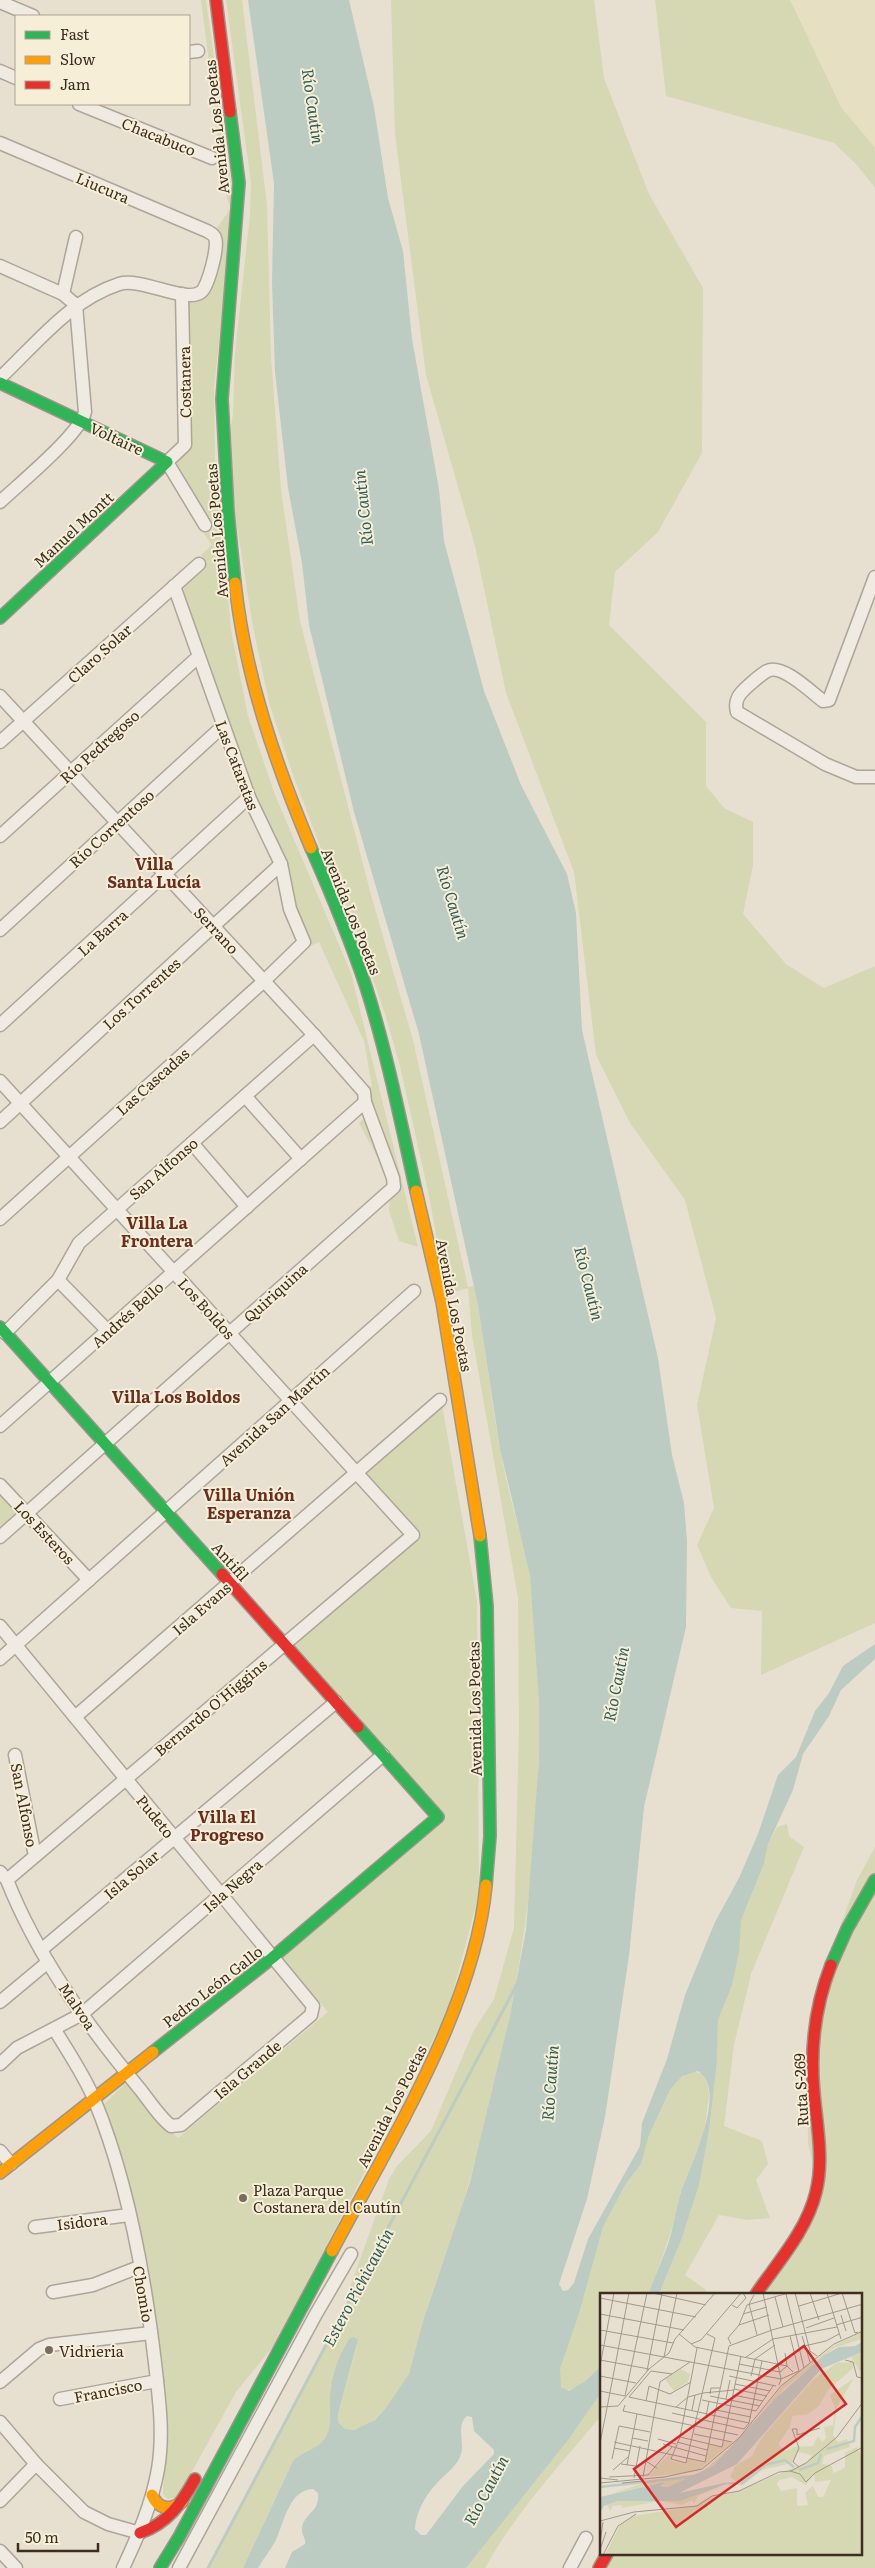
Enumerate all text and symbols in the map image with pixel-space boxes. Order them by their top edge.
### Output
legend [15,15,190,105]
text: Fast [60,22,89,45]
text: Slow [60,47,95,70]
street label: Avenida Los Poetas [197,58,234,195]
water label: Río Cautín [297,67,331,146]
text: Jam [60,72,91,95]
street label: Chacabuco [118,111,200,161]
street label: Liucura [73,165,134,209]
street label: Costanera [172,345,196,418]
street label: Voltaire [86,416,148,461]
street label: Avenida Los Poetas [199,463,233,599]
water label: Río Cautín [346,469,378,547]
street label: Manuel Montt [28,486,118,572]
street label: Claro Solar [62,618,136,688]
street label: Río Pedregoso [54,704,144,788]
street label: Las Cataratas [210,717,266,813]
street label: Río Correntoso [63,783,159,873]
street label: Avenida Los Poetas [316,844,388,978]
district label: Villa Santa Lucía [107,851,201,893]
water label: Río Cautín [431,862,477,942]
street label: Serrano [189,901,245,959]
street label: La Barra [72,903,133,961]
street label: Los Torrentes [97,952,185,1034]
street label: Las Cascadas [110,1042,194,1120]
street label: San Alfonso [123,1131,203,1205]
district label: Villa La Frontera [121,1210,194,1252]
street label: Avenida Los Poetas [431,1237,479,1374]
water label: Río Cautín [569,1243,611,1323]
street label: Quiriquina [238,1256,313,1327]
street label: Los Boldos [173,1272,241,1344]
street label: Andrés Bello [86,1275,168,1353]
street label: Avenida San Martín [214,1359,334,1471]
district label: Villa Los Boldos [112,1384,240,1408]
district label: Villa Unión Esperanza [203,1482,295,1524]
street label: Los Esteros [9,1495,81,1569]
street label: Antifil [207,1536,255,1586]
street label: Isla Evans [167,1576,236,1640]
street label: Avenida Los Poetas [461,1641,487,1777]
water label: Río Cautín [596,1644,634,1724]
street label: Bernardo O'Higgins [149,1653,271,1761]
street label: San Alfonso [6,1761,44,1849]
street label: Pudeto [131,1789,181,1843]
district label: Villa El Progreso [190,1804,264,1846]
street label: Isla Solar [98,1844,164,1904]
street label: Isla Negra [197,1852,267,1917]
street label: Pedro León Gallo [157,1939,267,2032]
street label: Malvoa [54,1978,103,2035]
street label: Isla Grande [208,2034,286,2104]
street label: Avenida Los Poetas [350,2040,432,2171]
water label: Río Cautín [534,2044,564,2122]
street label: Ruta S-269 [787,2053,813,2127]
place label: Plaza Parque Costanera del Cautín [253,2178,401,2218]
marker: Plaza Parque Costanera del Cautín [237,2192,249,2204]
street label: Isidora [55,2206,109,2236]
water label: Estero Pichicautín [316,2223,398,2350]
street label: Chomio [128,2264,160,2324]
inset map [600,2293,862,2556]
place label: Vidrieria [59,2339,125,2362]
marker: Vidrieria [43,2344,55,2356]
street label: Francisco [72,2372,144,2408]
water label: Río Cautín [457,2450,514,2529]
scale bar [18,2520,98,2552]
text: 50 m [25,2525,59,2548]

